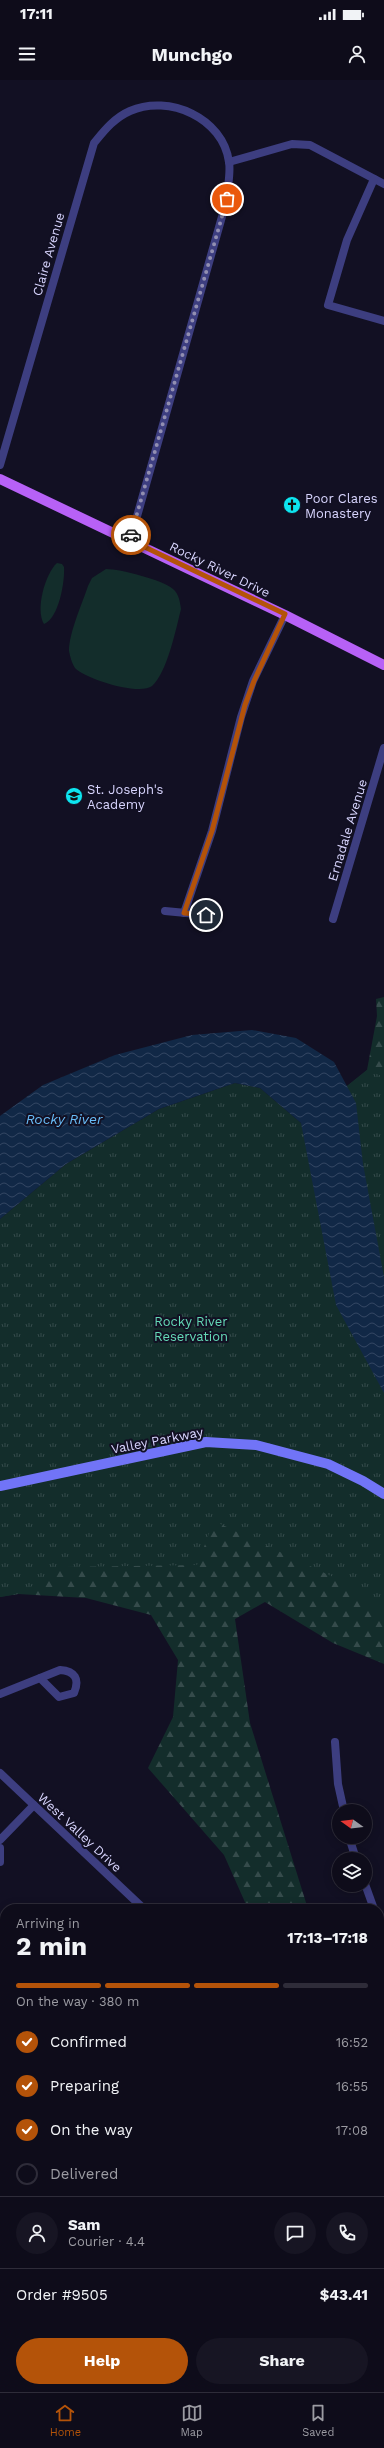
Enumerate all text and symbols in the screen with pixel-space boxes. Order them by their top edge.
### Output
text: 17:11 [20,5,53,23]
icon: menu [16,43,38,65]
icon: person [346,43,368,65]
text: Munchgo [152,44,232,65]
pin [210,182,244,216]
icon: bag [216,188,238,210]
street label: Claire Avenue [29,211,68,298]
place label: Poor Clares Monastery [305,491,378,521]
church icon: Poor Clares Monastery [282,495,302,515]
courier [111,515,151,555]
icon: car [120,524,142,546]
street label: Rocky River Drive [167,539,272,600]
street label: Ernadale Avenue [325,777,370,883]
place label: St. Joseph's Academy [87,782,164,812]
school or university icon: St. Joseph's Academy [64,786,84,806]
pin [189,898,223,932]
icon: home [195,904,217,926]
water label: Rocky River [26,1111,103,1127]
park label: Rocky River Reservation [154,1314,228,1344]
street label: Valley Parkway [110,1424,205,1457]
street label: West Valley Drive [35,1790,125,1875]
north arrow [332,1804,372,1844]
map controls [332,1804,372,1892]
button: layers [332,1852,372,1892]
text: Arriving in [16,1916,80,1931]
text: 17:13–17:18 [287,1929,368,1947]
text: 2 min [16,1931,87,1961]
text: On the way · 380 m [16,1994,139,2009]
icon: check [16,2031,38,2053]
text: Confirmed [50,2033,127,2051]
text: 16:52 [336,2035,368,2050]
icon: check [16,2075,38,2097]
text: Preparing [50,2077,119,2095]
text: 16:55 [336,2079,368,2094]
icon: check [16,2119,38,2141]
text: On the way [50,2121,132,2139]
text: 17:08 [336,2123,368,2138]
text: Delivered [50,2165,118,2183]
button: person [16,2212,58,2254]
button: chat [274,2212,316,2254]
button: phone [326,2212,368,2254]
text: Sam [68,2216,100,2234]
text: Courier · 4.4 [68,2234,145,2249]
text: Order #9505 [16,2286,108,2304]
text: $43.41 [320,2286,368,2304]
button: Help [16,2338,188,2384]
button: Share [196,2338,368,2384]
tab: Home [50,2402,81,2439]
tab: Map [181,2402,203,2439]
tab: Saved [302,2402,334,2439]

